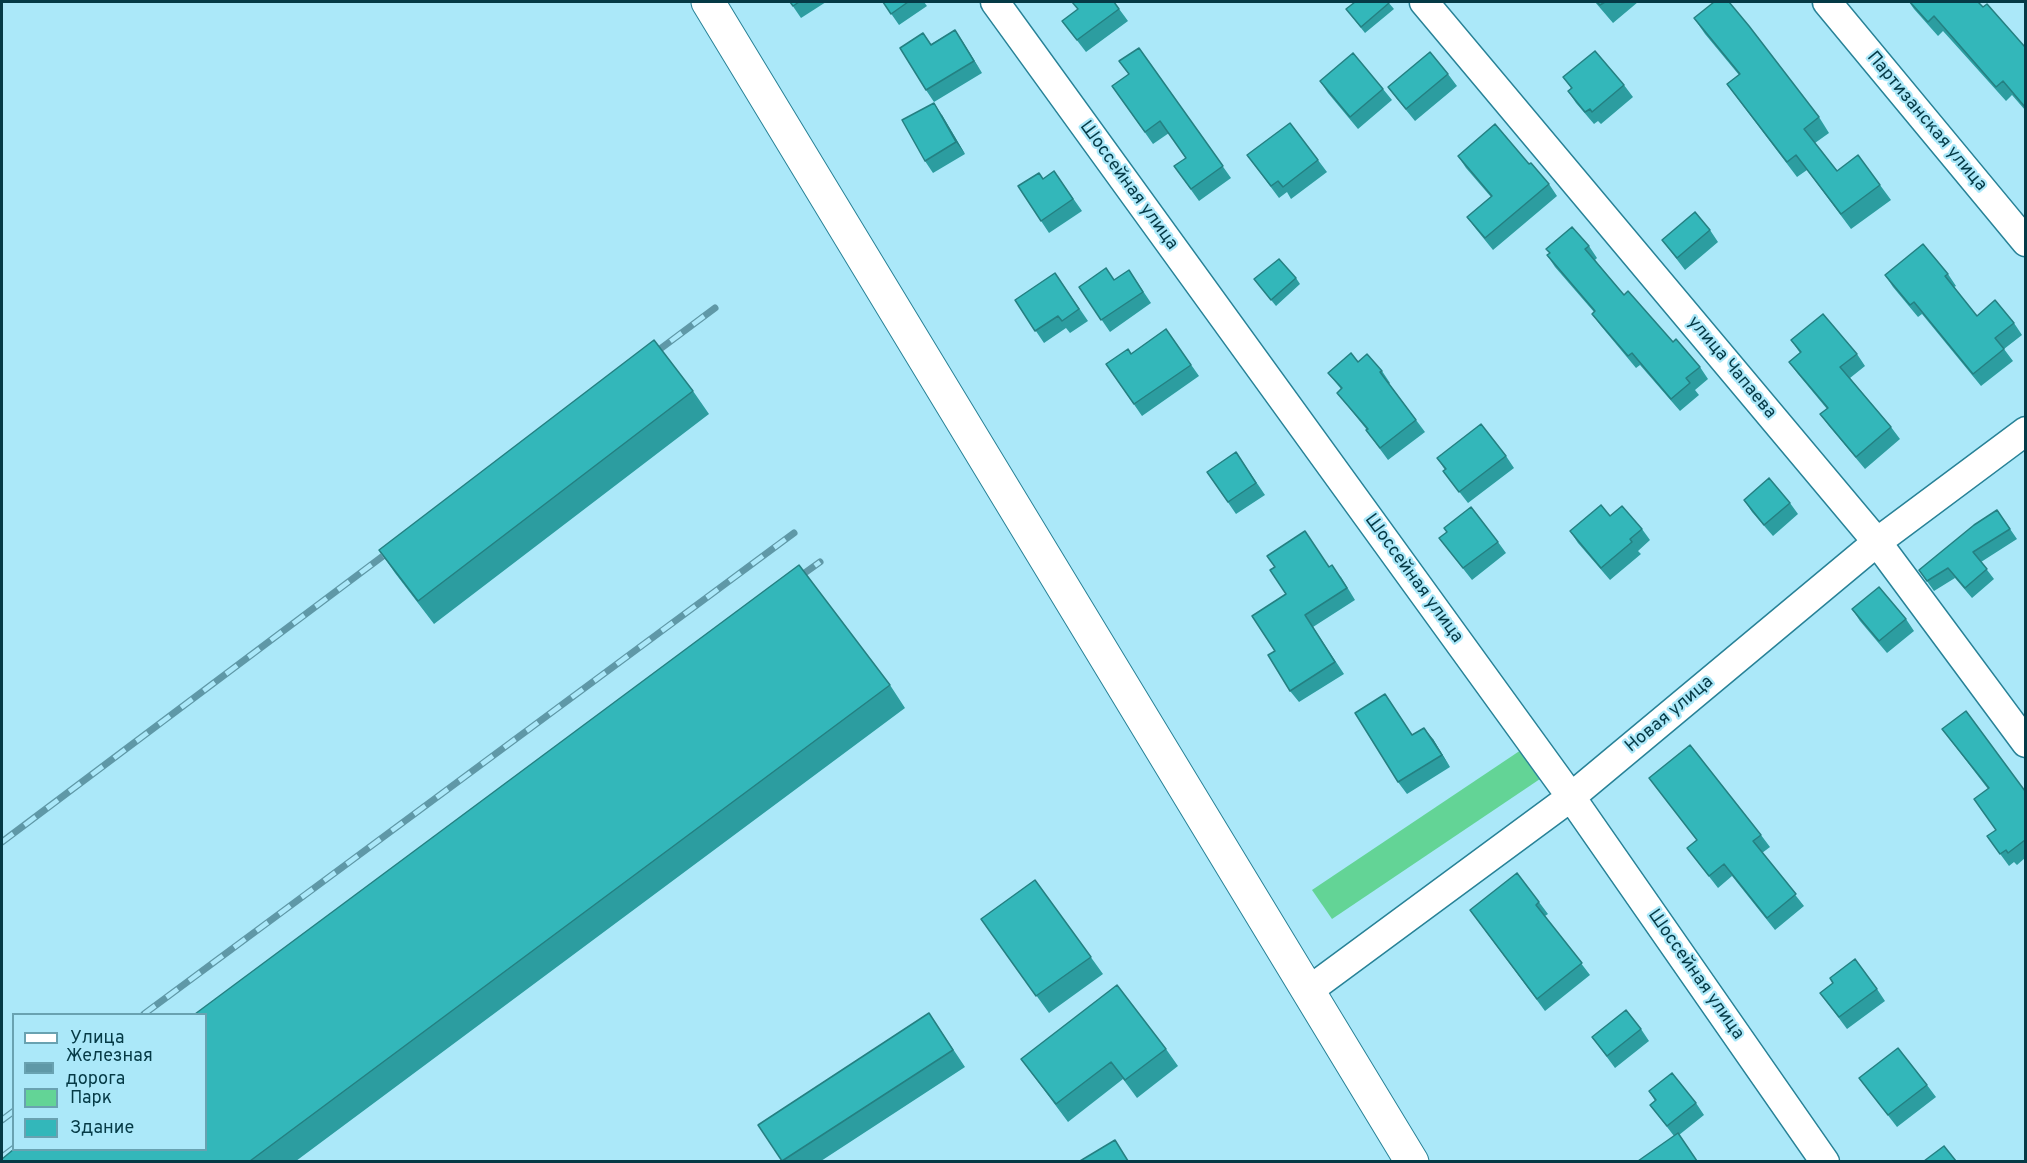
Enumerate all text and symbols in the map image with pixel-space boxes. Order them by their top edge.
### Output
street label: Партизанская улица [1861,48,1991,196]
street label: Шоссейная улица [1074,117,1182,255]
street label: улица Чапаева [1682,312,1780,424]
street label: Шоссейная улица [1359,510,1467,648]
street label: Новая улица [1621,672,1719,758]
street label: Шоссейная улица [1642,906,1748,1044]
legend [12,1013,207,1151]
text: Улица [70,1027,124,1050]
text: Железная дорога [66,1045,153,1091]
text: Парк [70,1087,112,1110]
text: Здание [70,1117,134,1140]

